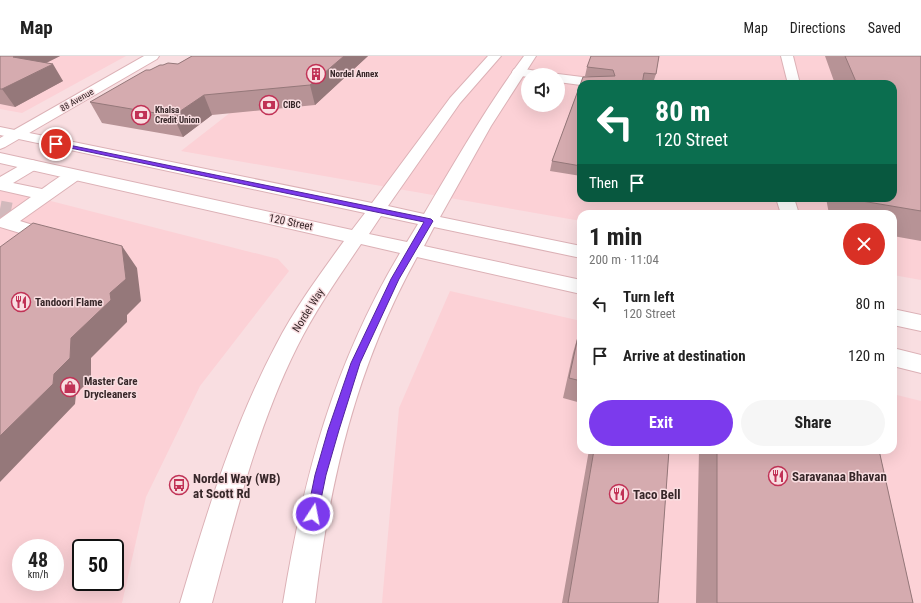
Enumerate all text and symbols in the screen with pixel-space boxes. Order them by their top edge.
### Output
text: Map [20,16,53,39]
text: Map [744,20,768,36]
text: Directions [790,20,846,36]
text: Saved [868,20,901,36]
building icon: Nordel Annex [305,63,327,85]
map controls [521,68,565,112]
button: sound [521,68,565,112]
place label: Nordel Annex [330,69,378,79]
street label: 88 Avenue [59,86,95,114]
bank icon: CIBC [258,94,280,116]
text: 80 m [655,95,711,128]
icon: left [589,96,641,148]
place label: CIBC [283,100,301,110]
bank icon: Khalsa Credit Union [130,104,152,126]
place label: Khalsa Credit Union [155,105,200,125]
pin [39,127,73,161]
text: 120 Street [655,129,728,150]
icon: arrive [45,133,67,155]
icon: arrive [626,172,648,194]
text: Then [589,174,618,192]
street label: 120 Street [268,211,314,233]
text: 1 min [589,223,642,251]
button: close [843,223,885,265]
text: 200 m · 11:04 [589,252,659,267]
street label: Nordel Way [290,286,327,335]
text: Turn left [623,288,674,306]
restaurant icon: Tandoori Flame [10,291,32,313]
icon: left [589,293,611,315]
text: 80 m [855,295,885,313]
place label: Tandoori Flame [35,296,103,309]
text: 120 Street [623,306,676,321]
icon: arrive [589,345,611,367]
text: Arrive at destination [623,347,746,365]
text: 120 m [848,347,885,365]
place label: Master Care Drycleaners [84,375,138,401]
shop icon: Master Care Drycleaners [59,376,81,398]
button: Exit [589,400,733,446]
button: Share [741,400,885,446]
restaurant icon: Saravanaa Bhavan [767,465,789,487]
place label: Saravanaa Bhavan [792,469,887,484]
place label: Nordel Way (WB) at Scott Rd [193,471,281,501]
bus stop icon: Nordel Way (WB) at Scott Rd [168,474,190,496]
restaurant icon: Taco Bell [608,483,630,505]
place label: Taco Bell [633,487,681,502]
position arrow [292,493,334,535]
speed limit sign: 50 [72,539,124,591]
text: 48 [28,548,48,572]
text: km/h [28,569,48,580]

